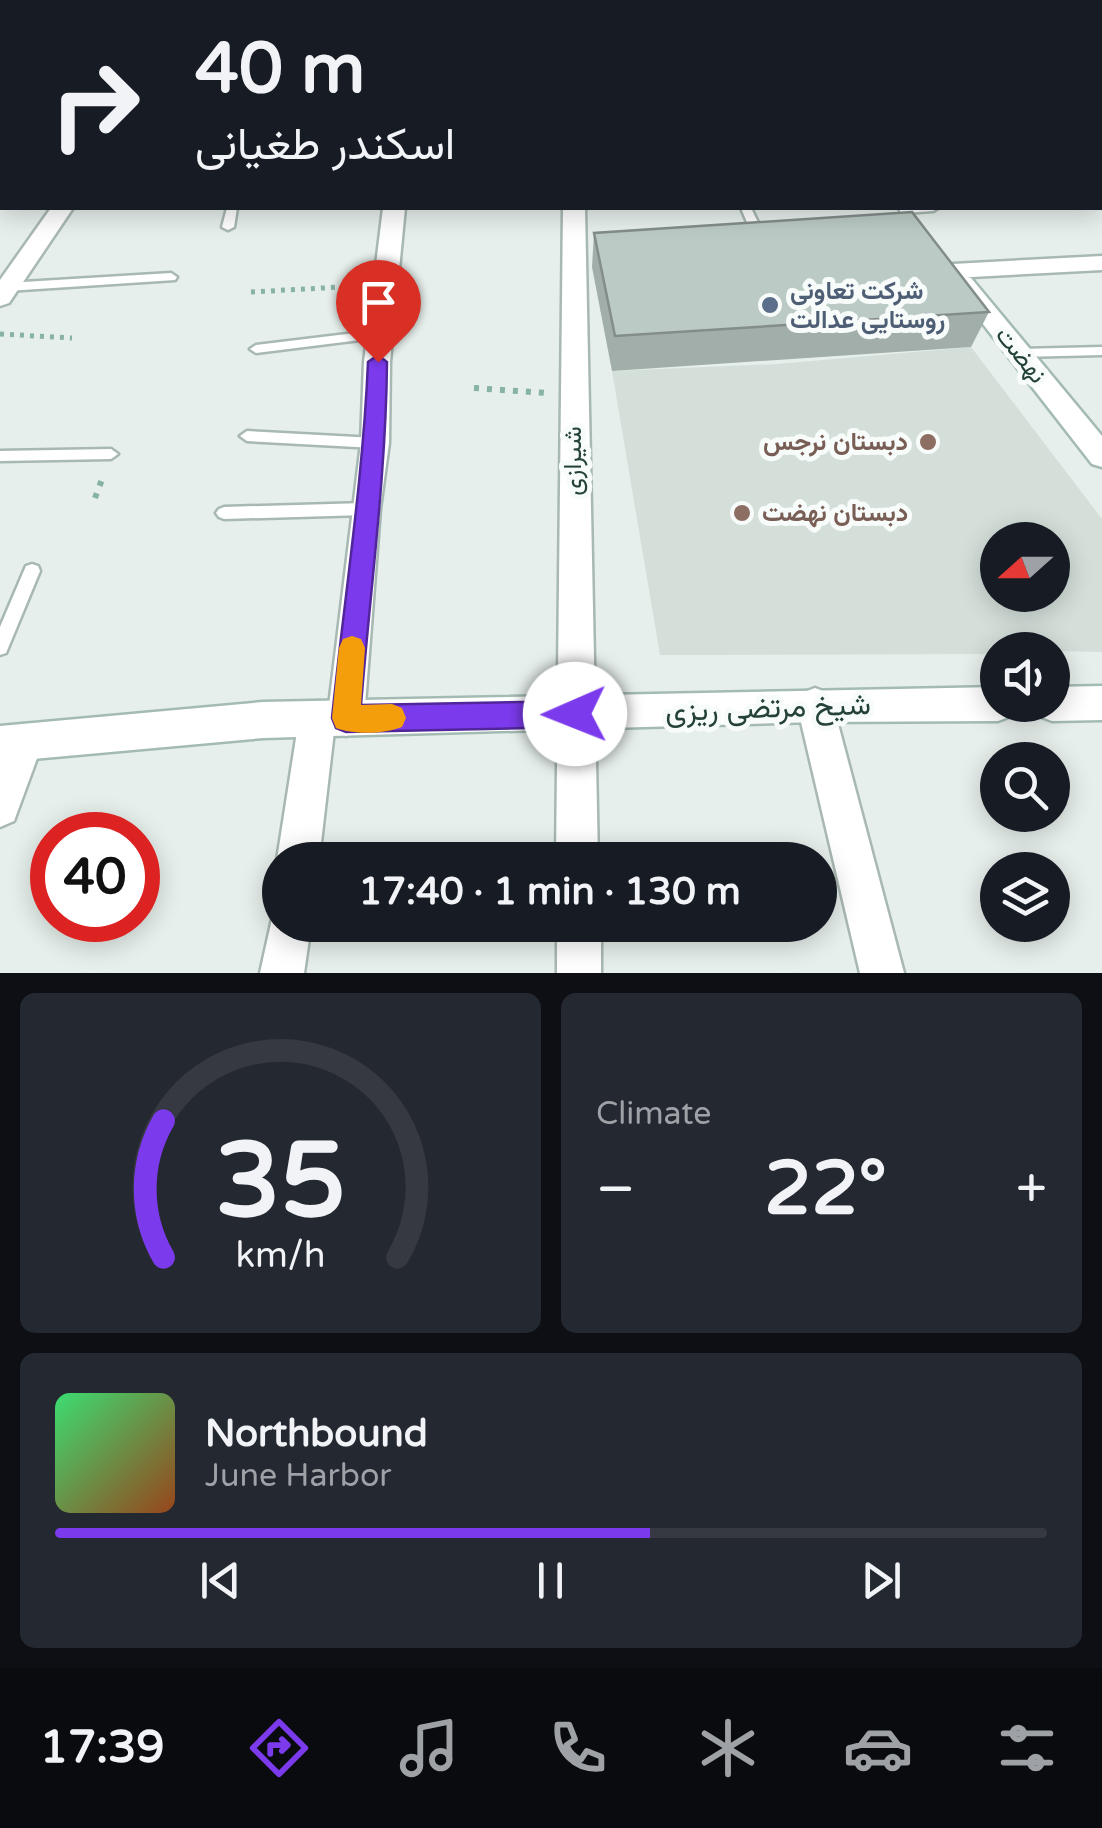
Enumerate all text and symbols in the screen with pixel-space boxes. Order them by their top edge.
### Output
text: 40 m [195,28,365,112]
icon: right [30,40,160,170]
text: اسکندر طغیانی [195,118,455,172]
pin [336,260,421,363]
icon: arrive [351,275,406,330]
place label: شرکت تعاونی روستایی عدالت [790,276,945,335]
marker: شرکت تعاونی روستایی عدالت [759,294,781,316]
street label: نهضت [989,321,1053,389]
street label: شیرازی [558,426,588,496]
place label: دبستان نرجس [763,427,908,457]
marker: دبستان نرجس [917,431,939,453]
place label: دبستان نهضت [762,498,908,528]
marker: دبستان نهضت [731,502,753,524]
north arrow [980,522,1070,612]
map controls [980,522,1070,942]
button: sound [980,632,1070,722]
position arrow [523,662,627,766]
street label: شیخ مرتضی ریزی [665,686,872,731]
button: search [980,742,1070,832]
speed limit sign: 40 [30,812,160,942]
button: layers [980,852,1070,942]
text: 17:40 · 1 min · 130 m [358,869,741,915]
text: Climate [596,1095,711,1133]
text: 35 [215,1120,346,1245]
text: 22° [764,1144,887,1234]
text: − [596,1157,635,1223]
text: + [1016,1157,1047,1223]
text: km/h [236,1234,325,1277]
text: Northbound [205,1411,428,1457]
text: June Harbor [205,1457,392,1495]
icon: previous [193,1553,248,1608]
icon: pause [523,1553,578,1608]
icon: next [854,1553,909,1608]
icon: directions [244,1713,314,1783]
icon: music [394,1713,464,1783]
icon: phone [543,1713,613,1783]
icon: climate [693,1713,763,1783]
icon: car [843,1713,913,1783]
icon: filters [992,1713,1062,1783]
text: 17:39 [40,1721,165,1775]

